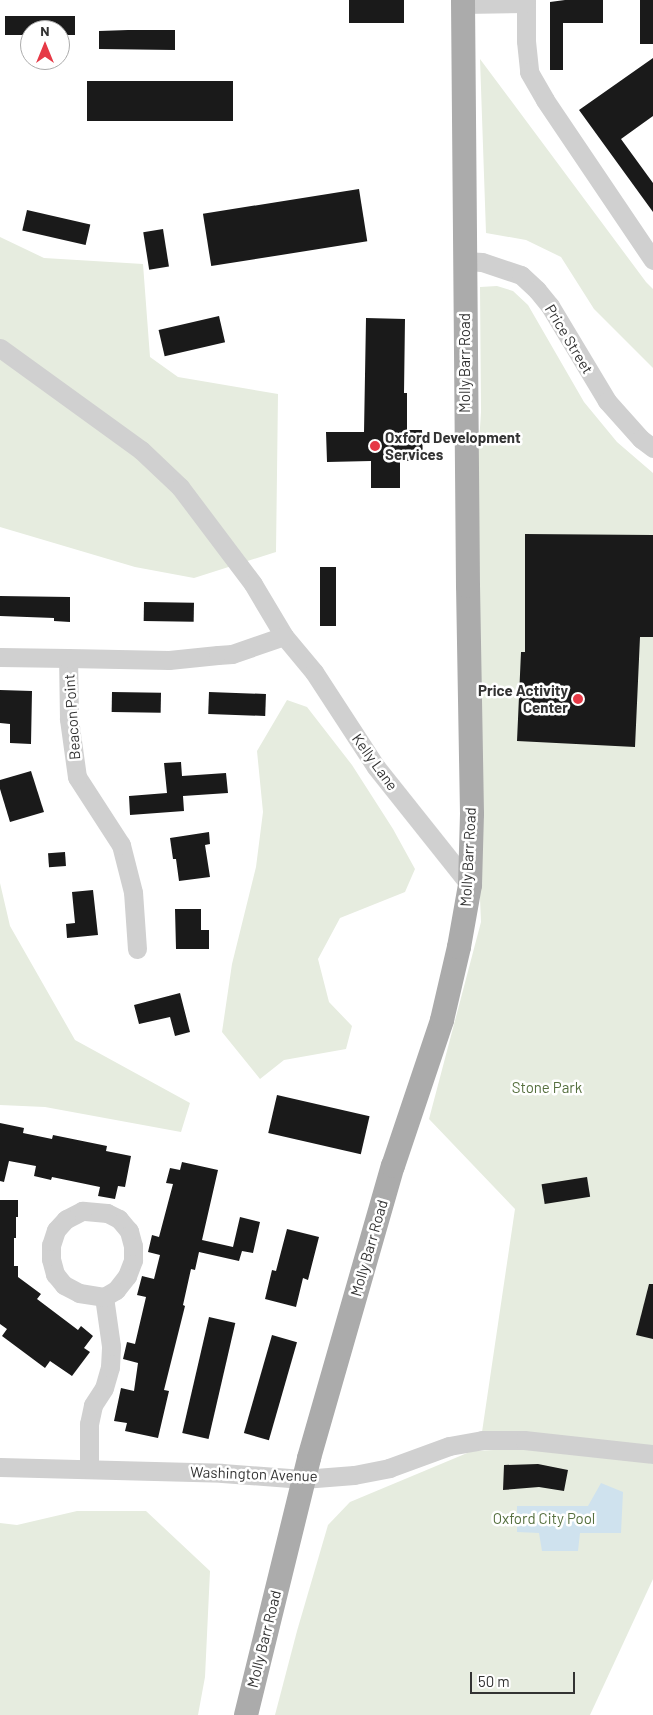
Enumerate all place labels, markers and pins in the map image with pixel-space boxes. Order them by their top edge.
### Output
place label: Oxford Development Services [385,428,521,463]
marker: Oxford Development Services [369,440,381,452]
place label: Price Activity Center [478,681,568,716]
marker: Price Activity Center [572,693,584,705]

